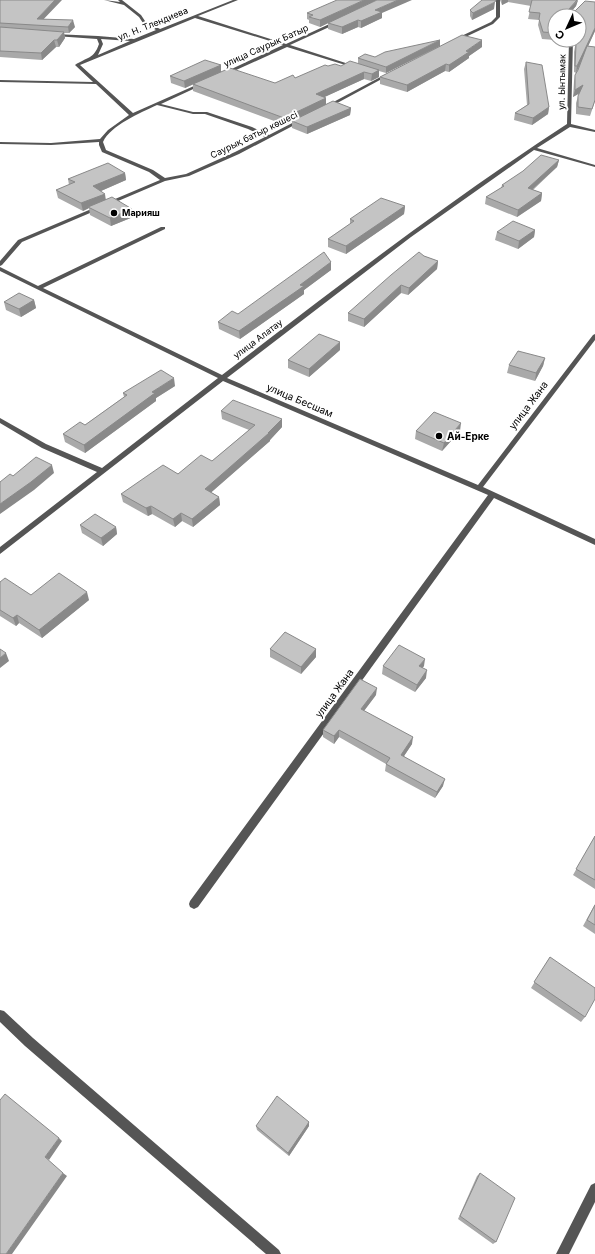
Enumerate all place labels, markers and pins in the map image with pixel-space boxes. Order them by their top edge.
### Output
place label: Марияш [122,207,160,218]
marker: Марияш [109,208,119,218]
place label: Ай-Ерке [447,430,489,442]
marker: Ай-Ерке [434,431,444,441]

